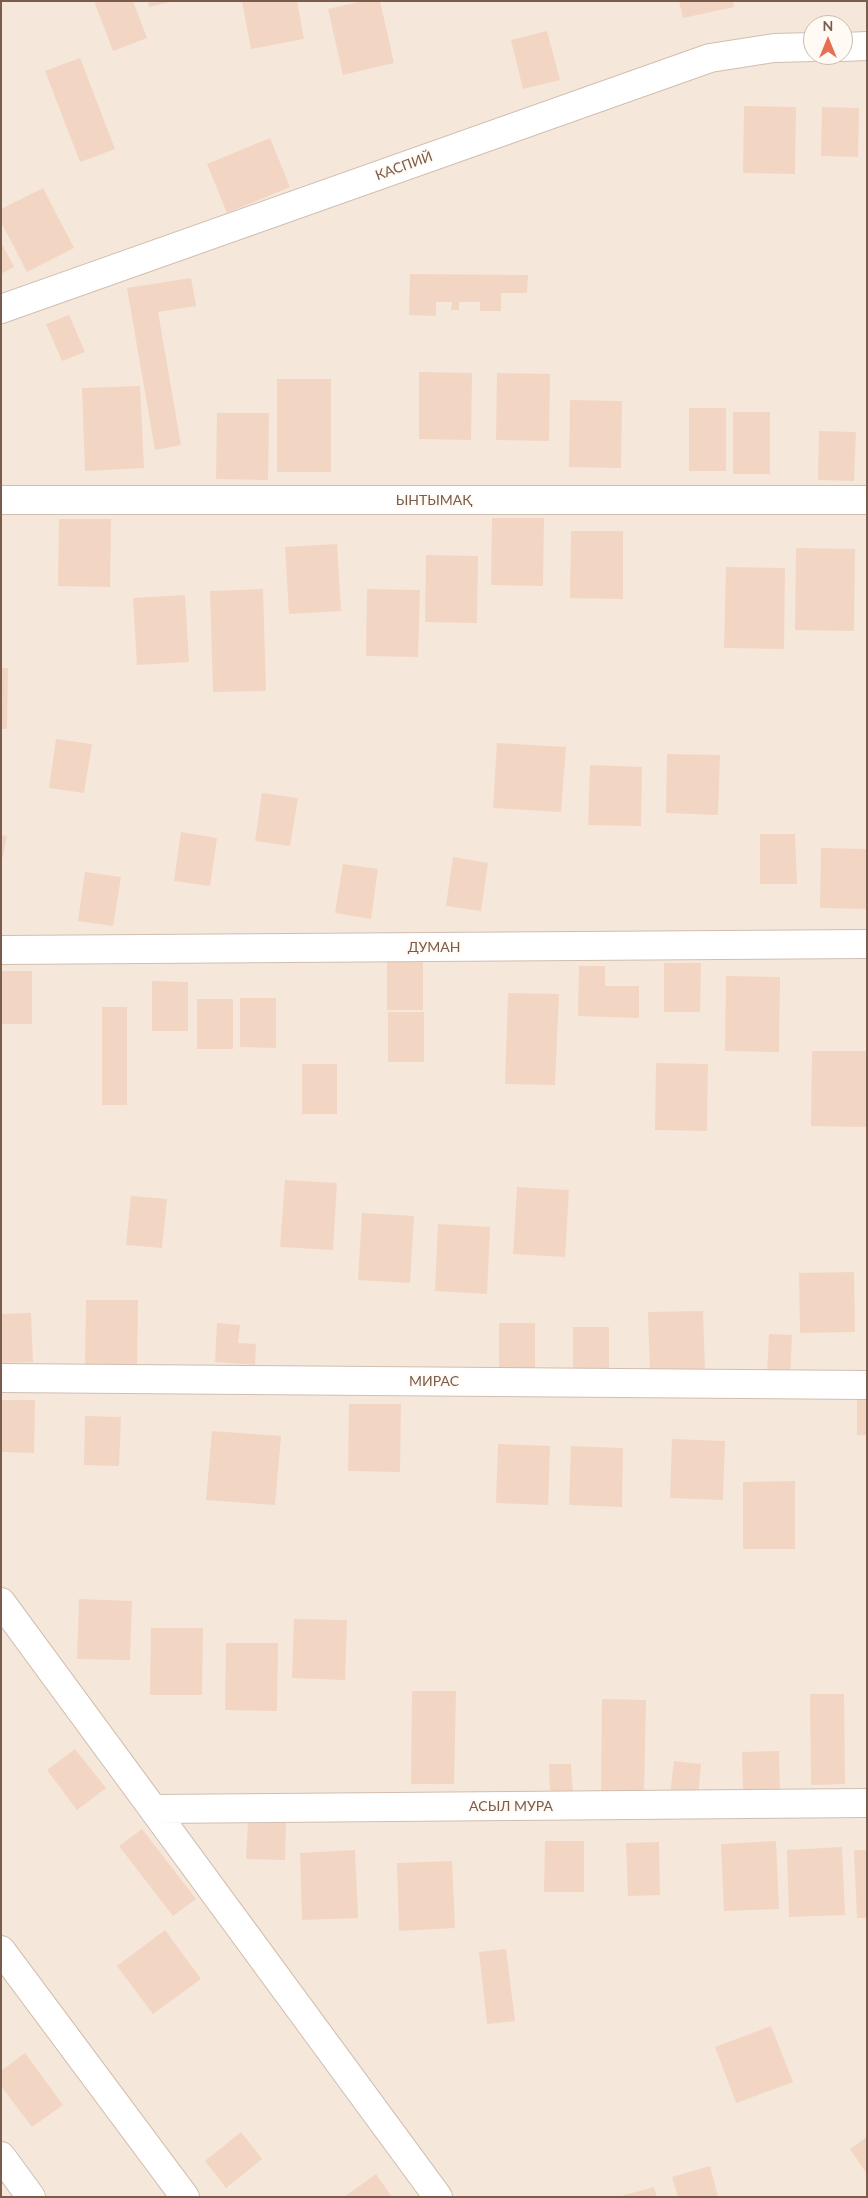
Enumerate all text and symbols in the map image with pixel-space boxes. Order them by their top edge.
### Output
north arrow [803,15,853,65]
text: N [823,17,833,34]
street label: КАСПИЙ [373,148,435,184]
street label: ЫНТЫМАҚ [396,492,472,508]
street label: ДУМАН [408,939,460,955]
street label: МИРАС [409,1373,459,1389]
street label: АСЫЛ МУРА [469,1798,553,1814]

